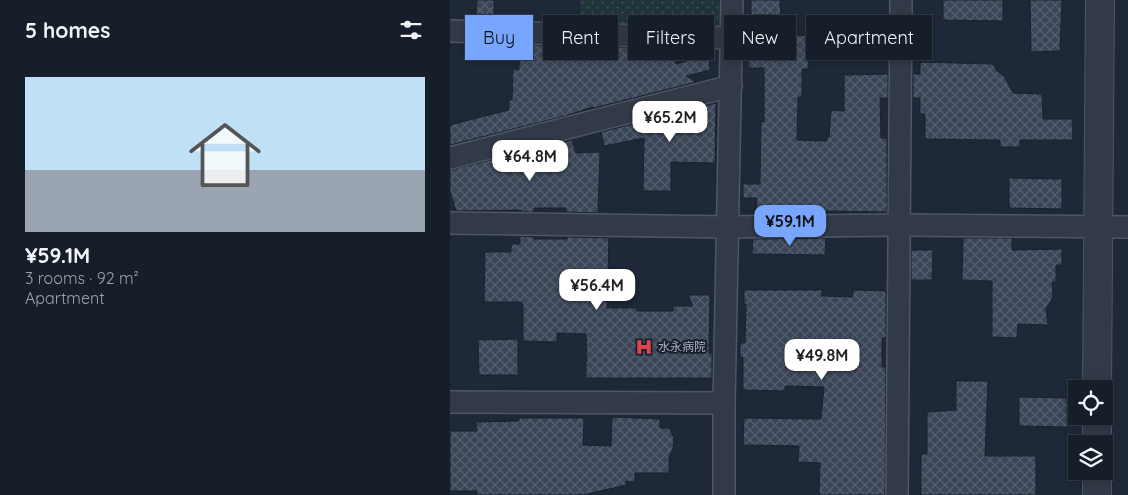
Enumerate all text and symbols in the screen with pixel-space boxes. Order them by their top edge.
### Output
chip: Buy [465,15,533,60]
chip: Rent [543,15,618,60]
chip: Filters [628,15,714,60]
chip: New [724,15,796,60]
chip: Apartment [806,15,932,60]
icon: filters [397,16,425,44]
text: 5 homes [25,17,110,43]
pin: ¥65.2M [629,100,711,143]
text: ¥65.2M [643,107,697,127]
icon: home [180,110,270,200]
pin: ¥64.8M [489,140,571,182]
text: ¥64.8M [503,146,557,166]
pin: ¥59.1M [749,204,831,247]
text: ¥59.1M [765,211,815,231]
text: ¥59.1M [25,242,90,268]
text: 3 rooms · 92 m² [25,268,139,288]
pin: ¥56.4M [556,268,638,311]
text: ¥56.4M [570,275,624,295]
text: Apartment [25,288,105,308]
hospital icon: 水永病院 [634,337,654,357]
pin: ¥49.8M [781,338,863,381]
place label: 水永病院 [658,339,706,354]
text: ¥49.8M [796,345,848,365]
map controls [1068,380,1113,480]
button: locate [1068,380,1113,425]
button: layers [1068,435,1113,480]

